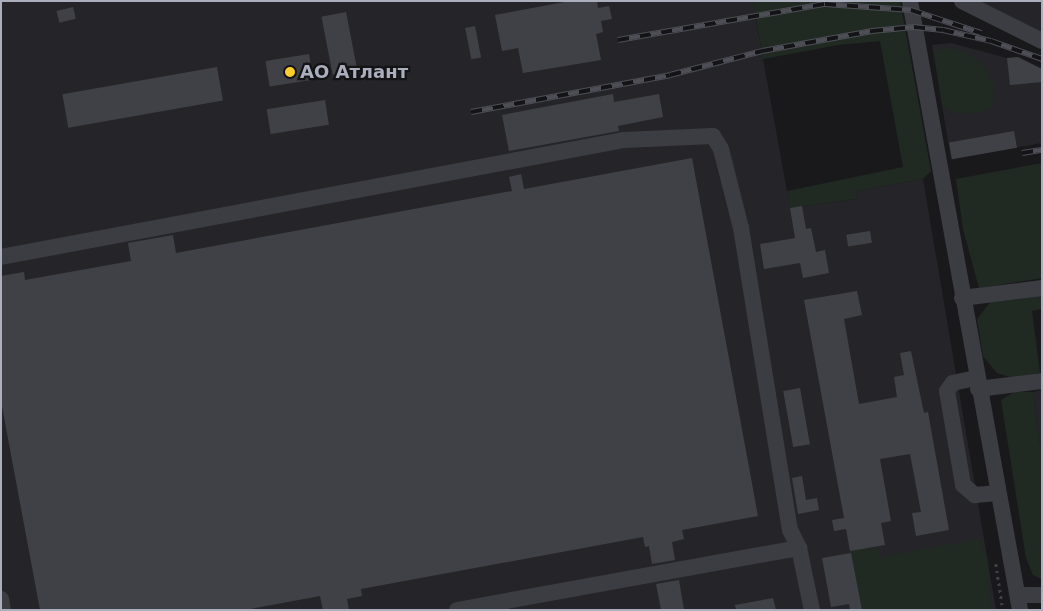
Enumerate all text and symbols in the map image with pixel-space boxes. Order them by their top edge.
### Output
place label: АО Атлант [300,61,408,83]
marker: АО Атлант [284,66,296,78]

